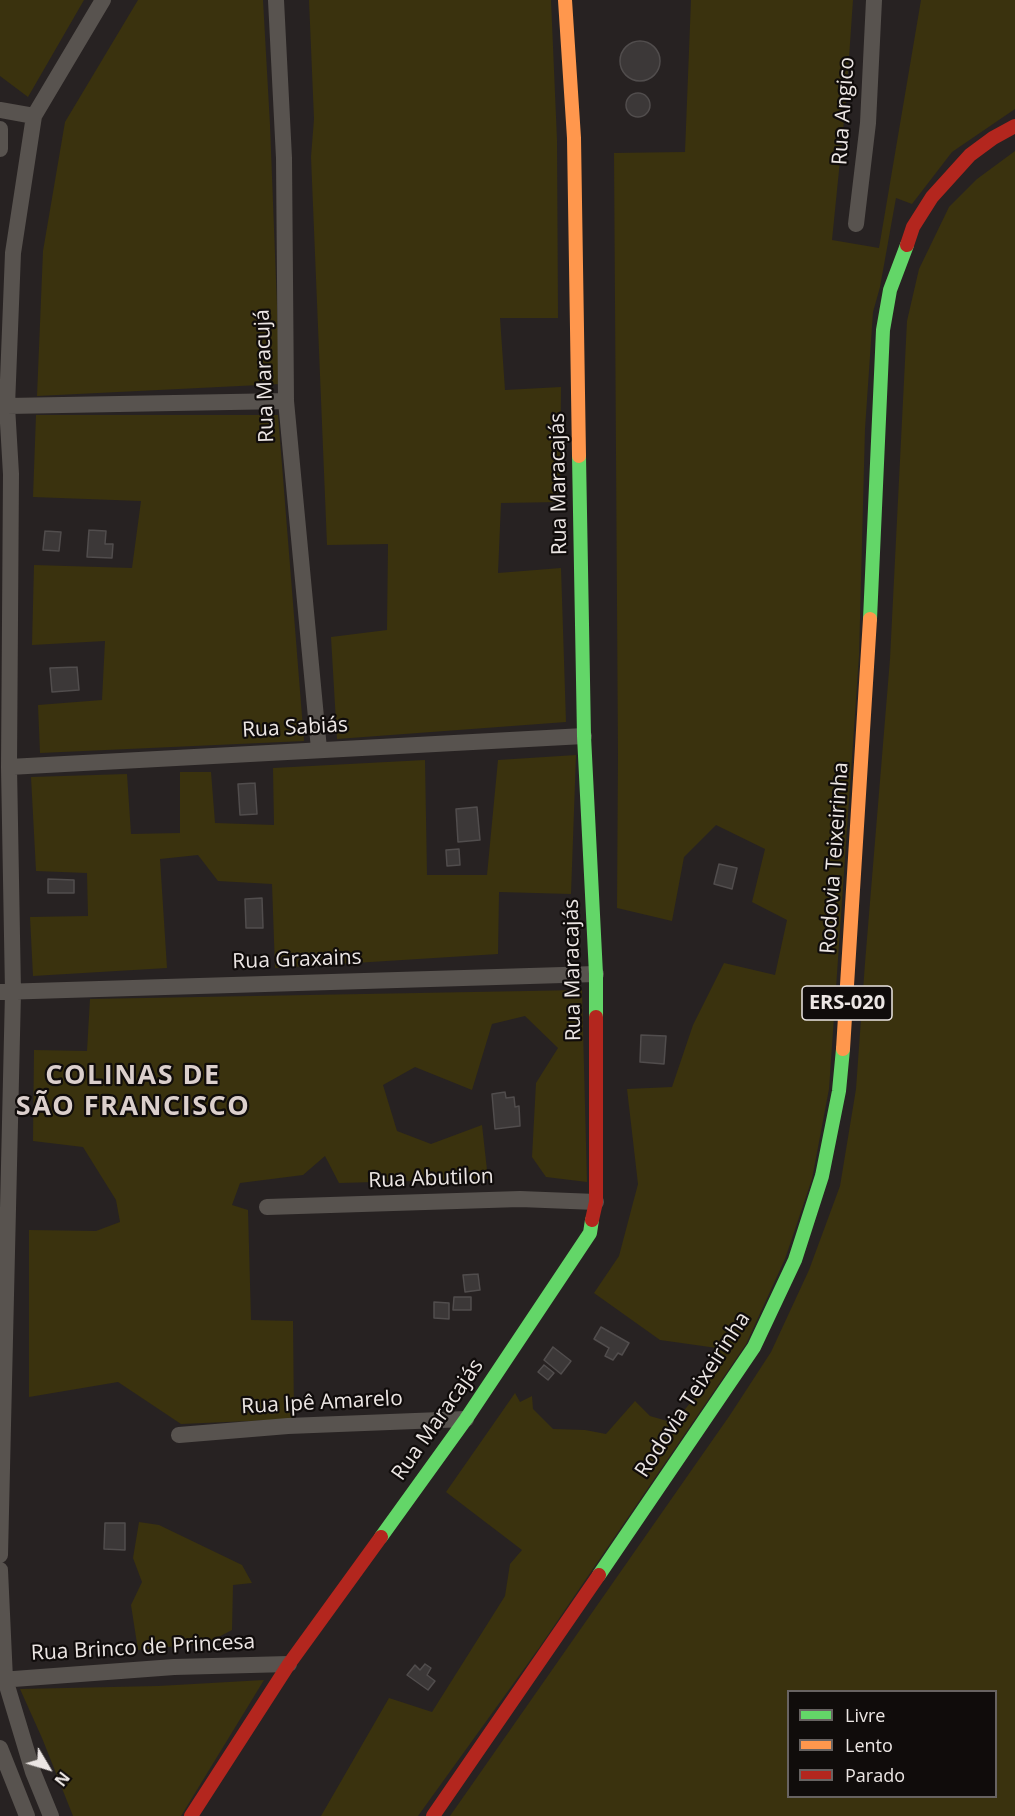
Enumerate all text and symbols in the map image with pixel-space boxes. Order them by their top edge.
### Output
street label: Rua Angico [828,56,860,166]
street label: Rua Maracujá [250,309,280,443]
street label: Rua Maracajás [545,413,573,555]
street label: Rua Sabiás [241,713,349,743]
street label: Rodovia Teixeirinha [816,761,854,955]
street label: Rua Maracajás [559,899,587,1041]
street label: Rua Graxains [232,945,362,975]
road number: ERS-020 [802,986,892,1020]
district label: COLINAS DE SÃO FRANCISCO [16,1060,250,1123]
street label: Rua Abutilon [368,1164,494,1194]
street label: Rodovia Teixeirinha [630,1308,756,1482]
street label: Rua Maracajás [387,1354,489,1486]
street label: Rua Ipê Amarelo [241,1386,403,1420]
street label: Rua Brinco de Princesa [30,1630,256,1666]
legend [787,1690,997,1798]
text: Livre [845,1703,885,1727]
text: Lento [845,1733,893,1757]
north arrow [18,1738,78,1798]
text: Parado [845,1763,905,1787]
text: N [50,1767,75,1791]

